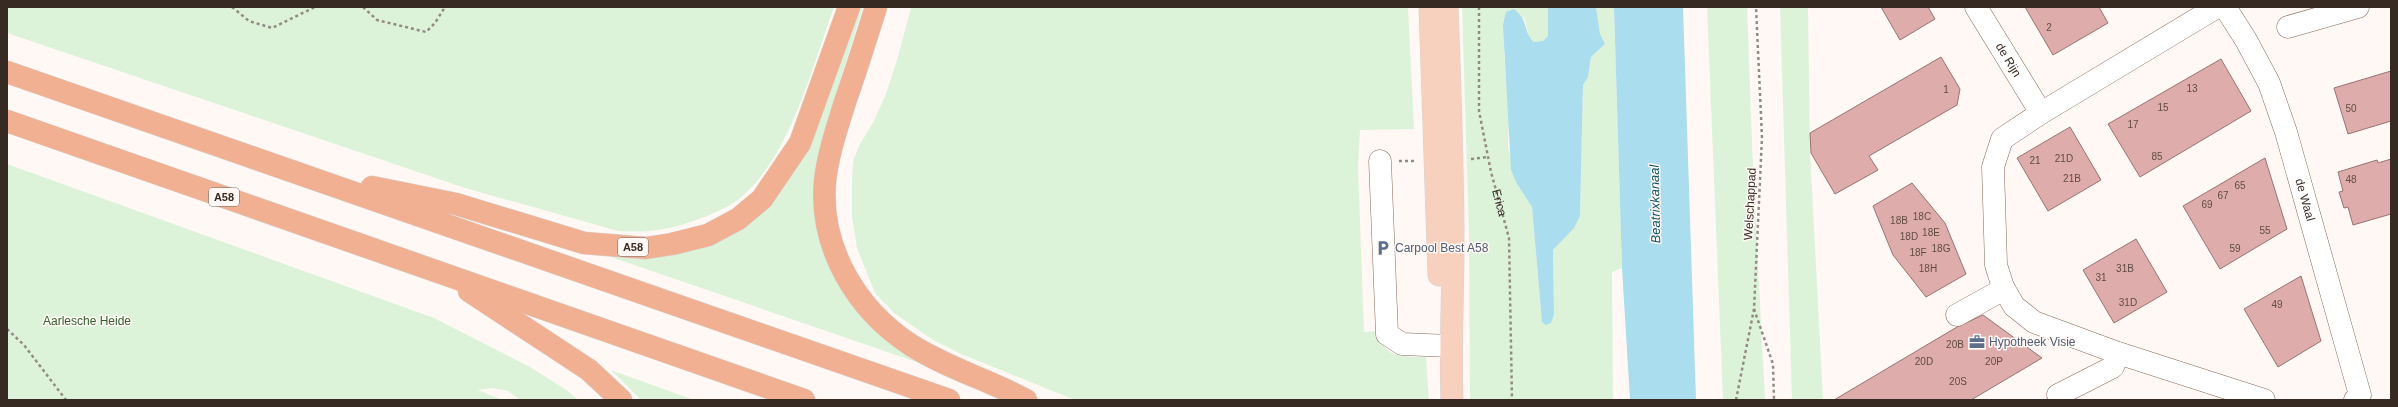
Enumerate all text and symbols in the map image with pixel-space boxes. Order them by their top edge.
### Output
house number: 2 [2046,22,2052,33]
street label: de Rijn [1993,40,2024,79]
house number: 13 [2186,83,2198,94]
house number: 1 [1943,84,1949,95]
house number: 15 [2157,102,2169,113]
house number: 50 [2345,103,2357,114]
house number: 17 [2127,119,2139,130]
house number: 85 [2151,151,2163,162]
house number: 21D [2055,153,2073,164]
house number: 21 [2029,155,2041,166]
water label: Beatrixkanaal [1647,163,1663,244]
street label: Welschappad [1741,167,1759,241]
house number: 21B [2063,173,2081,184]
house number: 48 [2345,174,2357,185]
street label: de Waal [2292,177,2318,223]
house number: 65 [2234,180,2246,191]
road number: A58 [209,188,239,206]
street label: Erica [1489,188,1510,218]
house number: 67 [2217,190,2229,201]
house number: 69 [2201,199,2213,210]
house number: 18C [1913,211,1931,222]
house number: 18B [1890,215,1908,226]
house number: 55 [2259,225,2271,236]
house number: 18E [1922,227,1940,238]
house number: 18D [1900,231,1918,242]
road number: A58 [618,238,648,256]
parking icon: Carpool Best A58 [1374,239,1392,257]
place label: Carpool Best A58 [1395,241,1489,255]
house number: 18G [1932,243,1951,254]
house number: 59 [2229,243,2241,254]
house number: 18F [1909,247,1927,258]
house number: 18H [1919,263,1937,274]
house number: 31B [2116,263,2134,274]
house number: 31 [2095,272,2107,283]
house number: 31D [2119,297,2137,308]
house number: 49 [2271,299,2283,310]
park label: Aarlesche Heide [43,314,131,328]
office icon: Hypotheek Visie [1968,333,1986,351]
place label: Hypotheek Visie [1989,335,2076,349]
house number: 20B [1946,339,1964,350]
house number: 20D [1915,356,1933,367]
house number: 20P [1985,356,2003,367]
house number: 20S [1949,376,1967,387]

